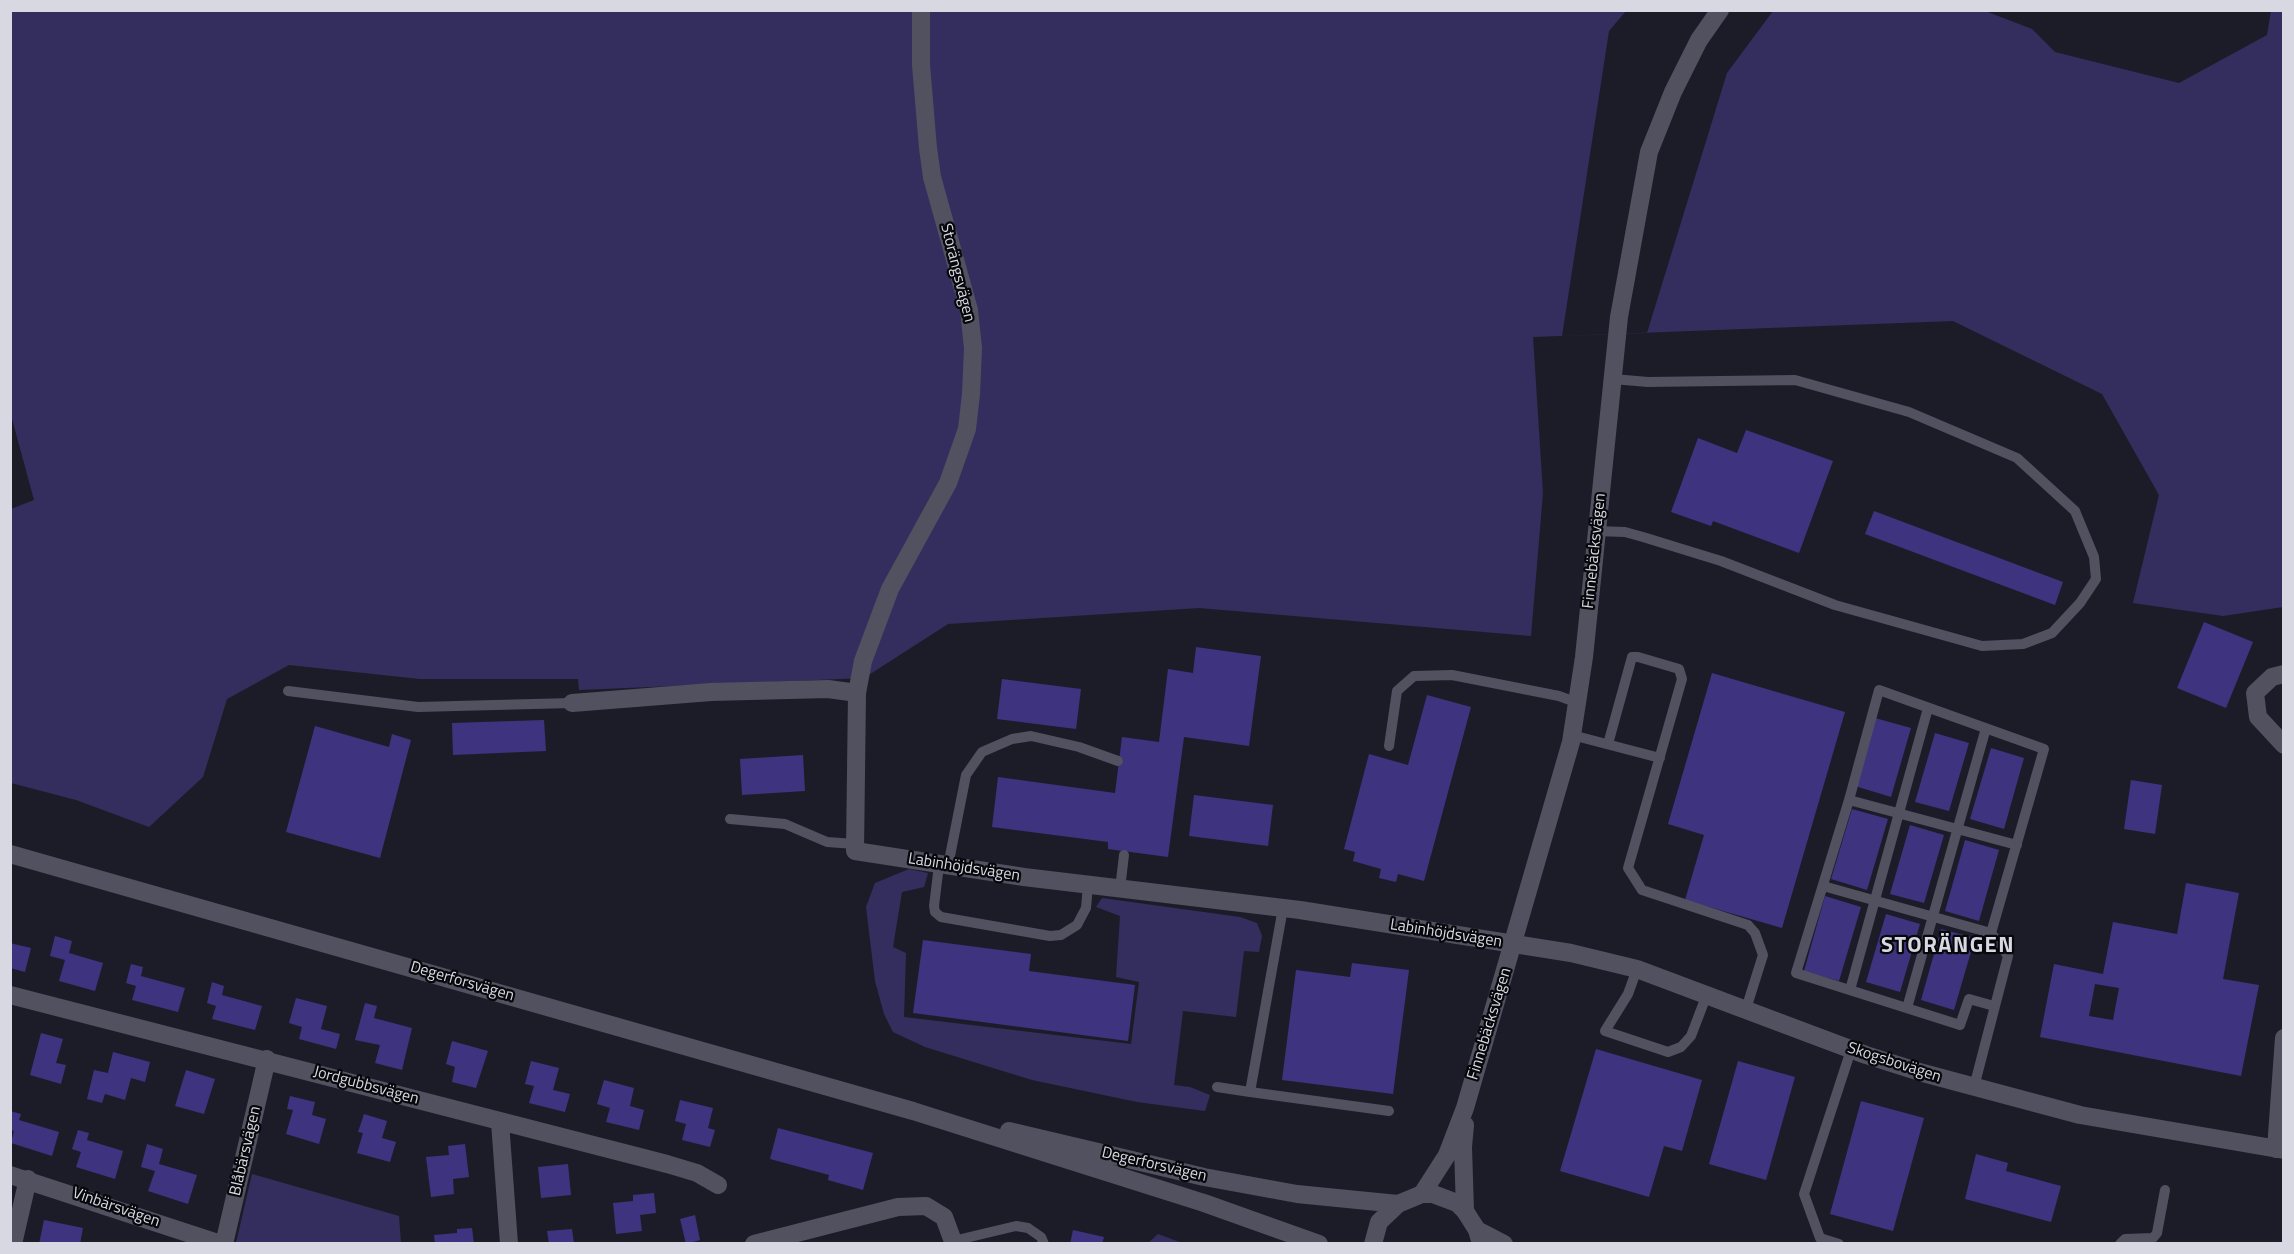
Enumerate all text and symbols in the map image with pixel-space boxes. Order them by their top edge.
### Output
street label: Storängsvägen [935,222,979,324]
street label: Finnebäcksvägen [1579,492,1611,610]
street label: Labinhöjdsvägen [907,850,1021,886]
street label: Labinhöjdsvägen [1389,916,1503,952]
district label: STORÄNGEN [1881,934,2015,960]
street label: Degerforsvägen [408,958,516,1006]
street label: Finnebäcksvägen [1464,966,1516,1082]
street label: Skogsbovägen [1845,1039,1943,1087]
street label: Jordgubbsvägen [311,1063,421,1109]
street label: Blåbärsvägen [226,1104,266,1198]
street label: Degerforsvägen [1100,1144,1208,1186]
street label: Vinbärsvägen [70,1184,162,1232]

